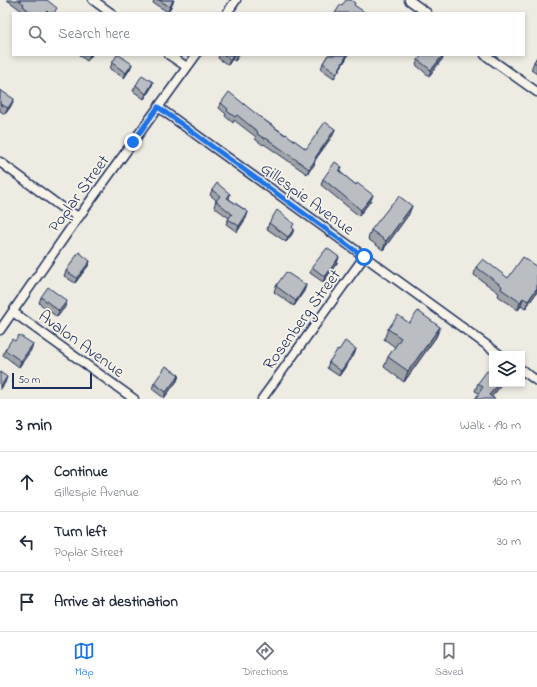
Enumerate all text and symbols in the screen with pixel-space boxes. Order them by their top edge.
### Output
search box [12,12,525,56]
icon: search [26,23,48,45]
text: Search here [58,23,130,45]
route end [124,133,142,151]
street label: Poplar Street [42,150,116,238]
street label: Gillespie Avenue [255,157,360,242]
route start [355,248,373,266]
street label: Rosenberg Street [257,264,349,377]
street label: Avalon Avenue [33,304,130,384]
map controls [489,351,525,387]
button: layers [489,351,525,387]
scale bar [12,371,92,390]
text: 50 m [18,372,40,388]
text: 3 min [16,413,52,438]
text: Walk · 190 m [460,416,521,435]
text: Continue [54,461,108,483]
icon: ahead [16,471,38,493]
text: 160 m [492,472,521,491]
text: Gillespie Avenue [54,483,139,502]
text: Turn left [54,521,107,543]
icon: left [16,531,38,553]
text: 30 m [497,532,521,551]
text: Poplar Street [54,543,123,562]
icon: arrive [16,591,38,613]
text: Arrive at destination [54,591,178,613]
tab: Map [73,640,95,680]
tab: Directions [242,640,288,680]
tab: Saved [435,640,464,680]

